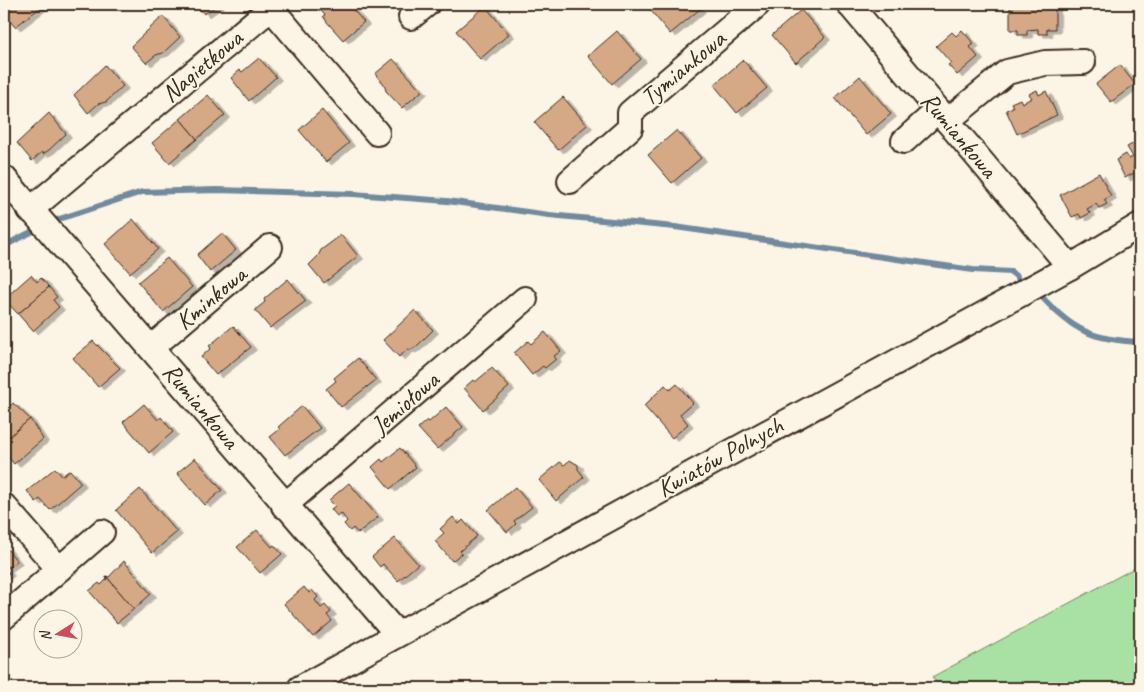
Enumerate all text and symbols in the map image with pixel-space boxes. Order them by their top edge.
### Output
street label: Nagietkowa [155,21,251,109]
street label: Tymiankowa [634,22,734,113]
street label: Rumiankowa [914,85,1006,186]
street label: Kminkowa [169,257,255,337]
street label: Rumiankowa [156,356,248,457]
street label: Jemiołowa [363,363,447,442]
street label: Kwiatów Polnych [651,409,789,505]
north arrow [32,610,82,660]
text: N [36,628,55,642]

